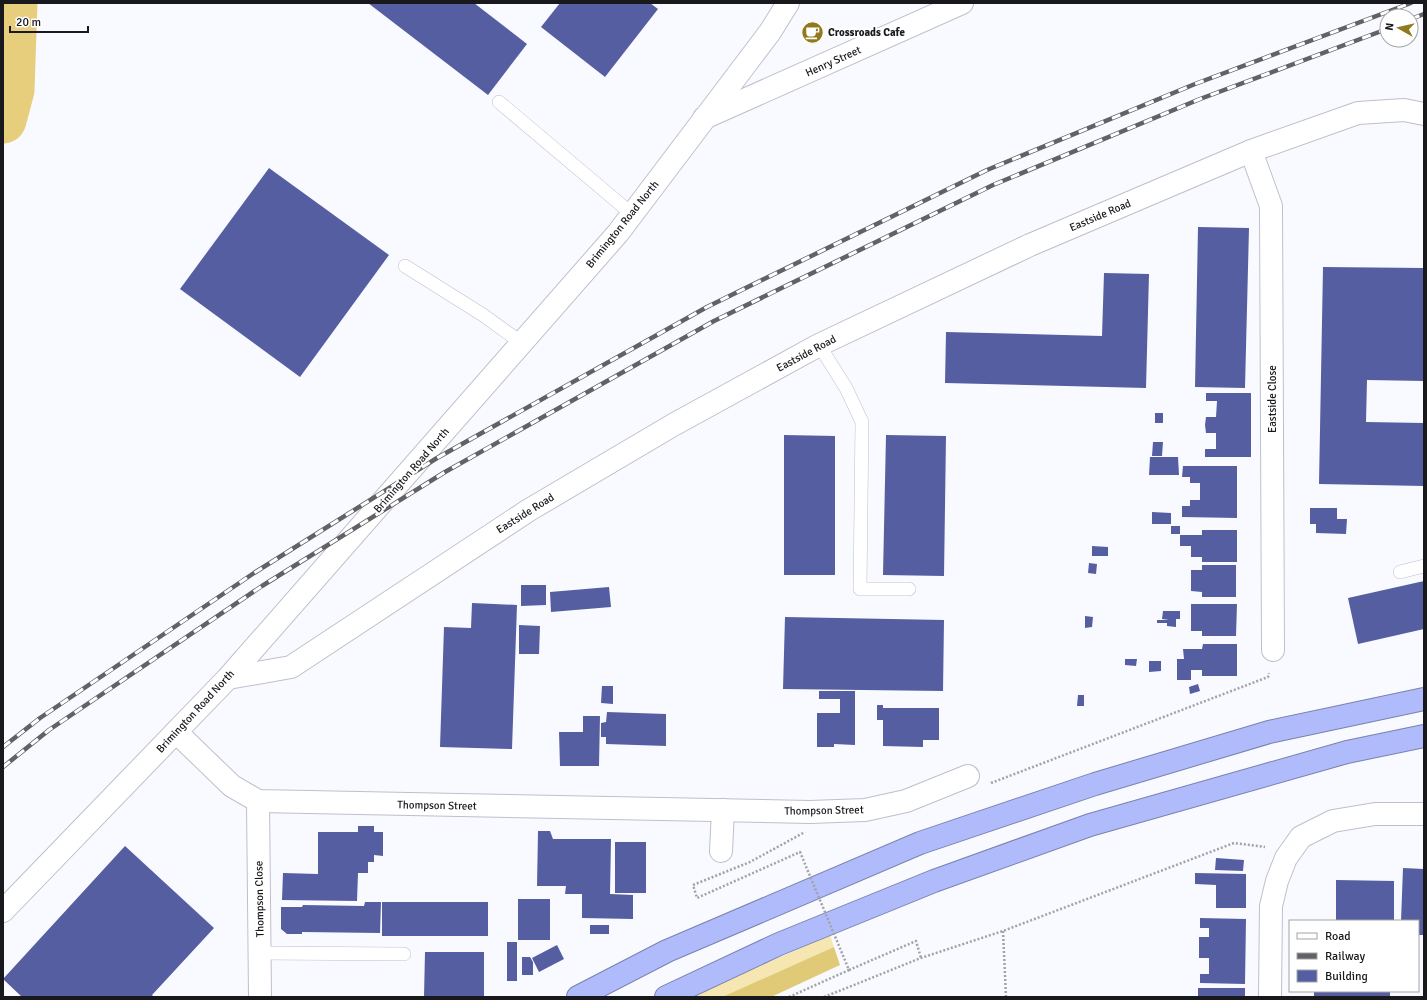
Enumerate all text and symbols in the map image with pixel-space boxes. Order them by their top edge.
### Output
scale bar [10,8,88,34]
north arrow [1379,8,1419,48]
text: 20 m [16,15,41,30]
cafe icon: Crossroads Cafe [800,19,826,45]
text: N [1383,22,1397,31]
place label: Crossroads Cafe [828,26,905,39]
street label: Henry Street [803,43,863,79]
street label: Brimington Road North [583,178,662,271]
street label: Eastside Road [1068,197,1133,234]
street label: Eastside Road [774,332,838,375]
street label: Eastside Close [1266,365,1279,433]
street label: Brimington Road North [371,425,452,516]
street label: Eastside Road [494,490,557,536]
street label: Brimington Road North [154,667,237,755]
street label: Thompson Street [397,798,477,813]
street label: Thompson Street [784,803,864,818]
street label: Thompson Close [252,861,267,937]
legend [1289,920,1419,992]
text: Road [1325,929,1351,944]
text: Railway [1325,949,1365,964]
text: Building [1325,969,1368,984]

